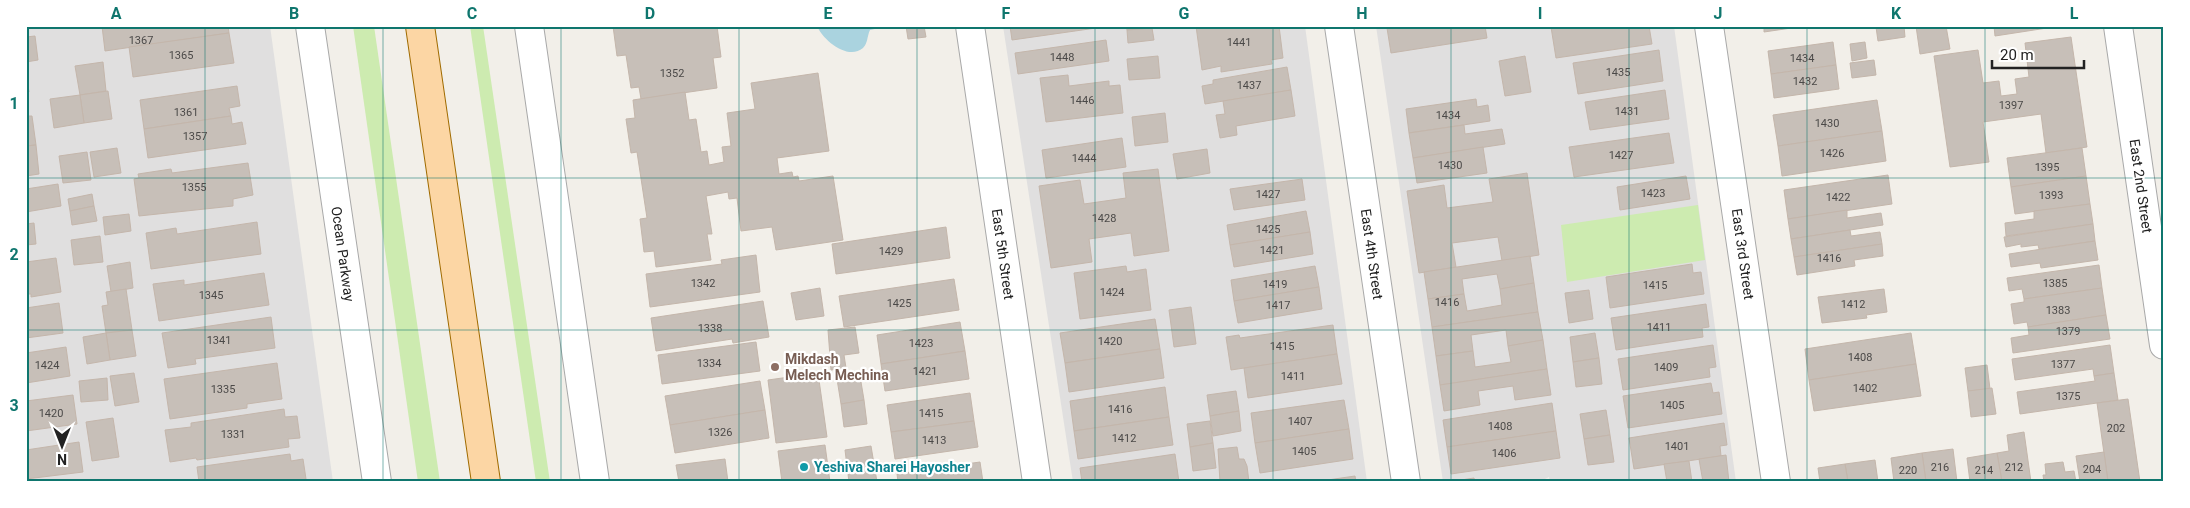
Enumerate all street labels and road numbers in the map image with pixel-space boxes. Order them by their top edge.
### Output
street label: East 2nd Street [2126,138,2156,234]
street label: Ocean Parkway [328,205,358,303]
street label: East 5th Street [989,208,1017,301]
street label: East 4th Street [1358,208,1386,301]
street label: East 3rd Street [1729,208,1757,301]

